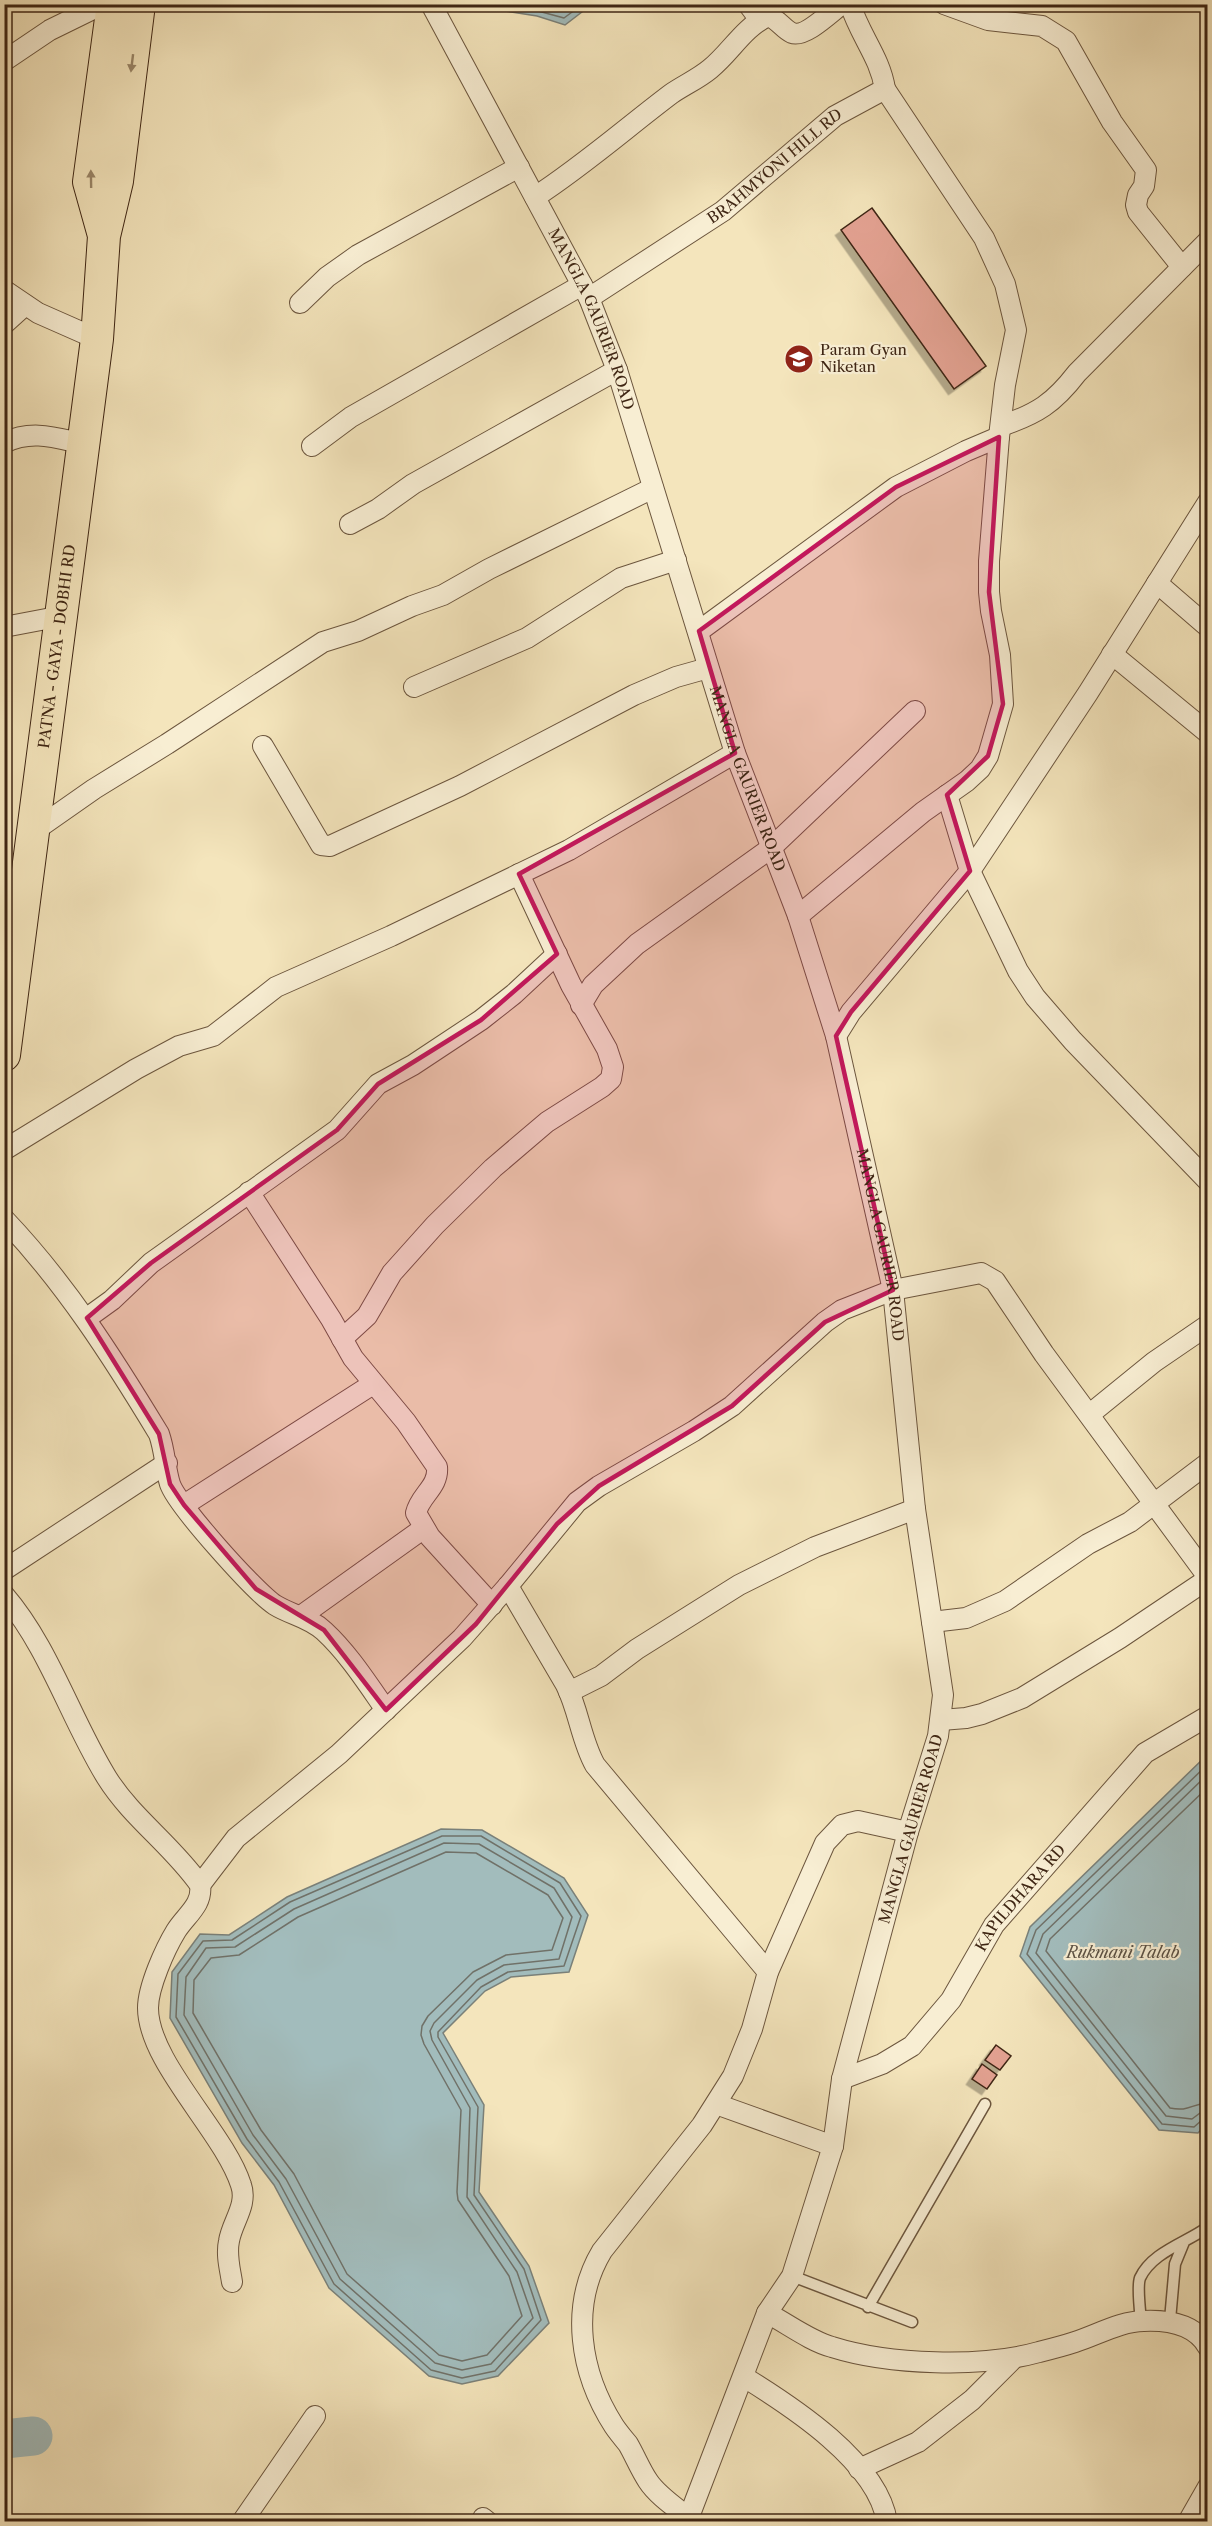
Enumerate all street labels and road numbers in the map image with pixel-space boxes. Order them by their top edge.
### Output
street label: BRAHMYONI HILL RD [704,104,845,228]
street label: MANGLA GAURIER ROAD [544,225,639,412]
street label: PATNA - GAYA - DOBHI RD [34,543,79,749]
street label: MANGLA GAURIER ROAD [706,683,790,874]
street label: MANGLA GAURIER ROAD [852,1146,908,1342]
street label: MANGLA GAURIER ROAD [874,1732,947,1926]
street label: KAPILDHARA RD [971,1840,1069,1954]

